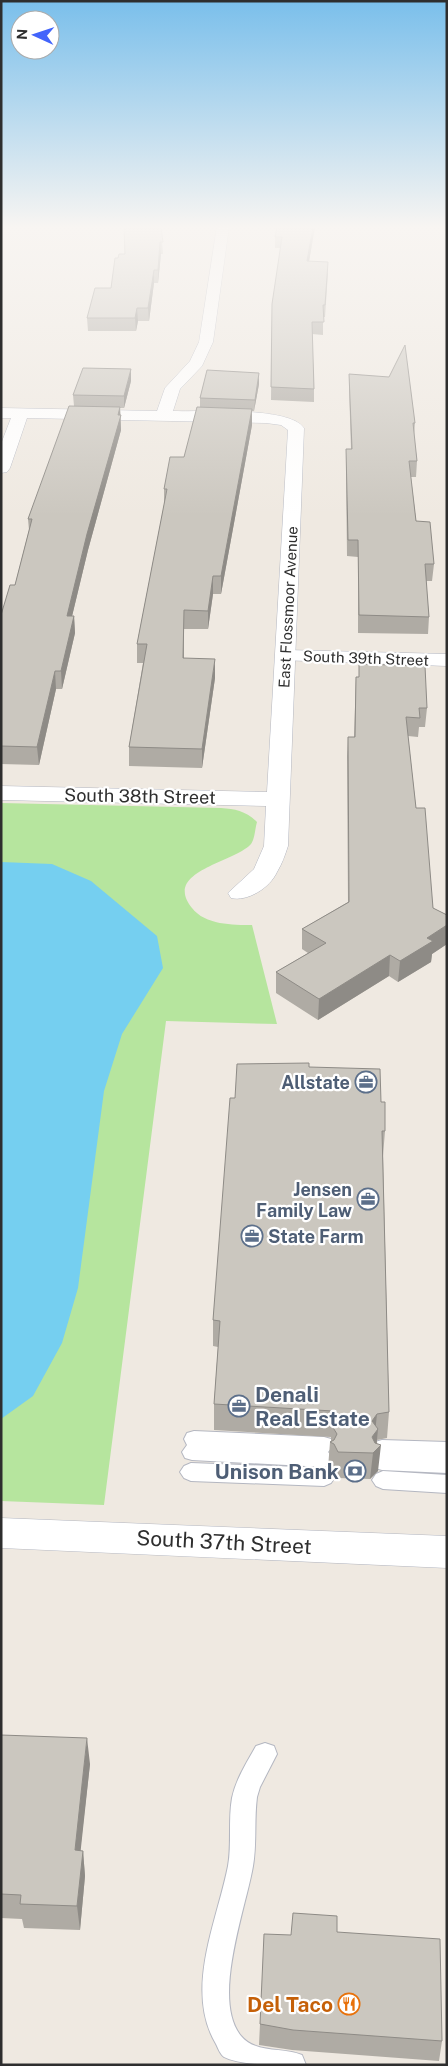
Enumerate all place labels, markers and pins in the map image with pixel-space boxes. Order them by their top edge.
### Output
office icon: Allstate [354,1070,378,1094]
place label: Allstate [281,1072,350,1093]
place label: Jensen Family Law [256,1179,352,1221]
office icon: Jensen Family Law [356,1187,380,1211]
office icon: State Farm [240,1224,264,1248]
place label: State Farm [268,1226,364,1247]
place label: Denali Real Estate [255,1382,370,1431]
office icon: Denali Real Estate [227,1394,251,1418]
place label: Unison Bank [215,1459,339,1484]
bank icon: Unison Bank [343,1459,367,1483]
place label: Del Taco [247,1992,333,2017]
restaurant icon: Del Taco [337,1992,361,2016]

